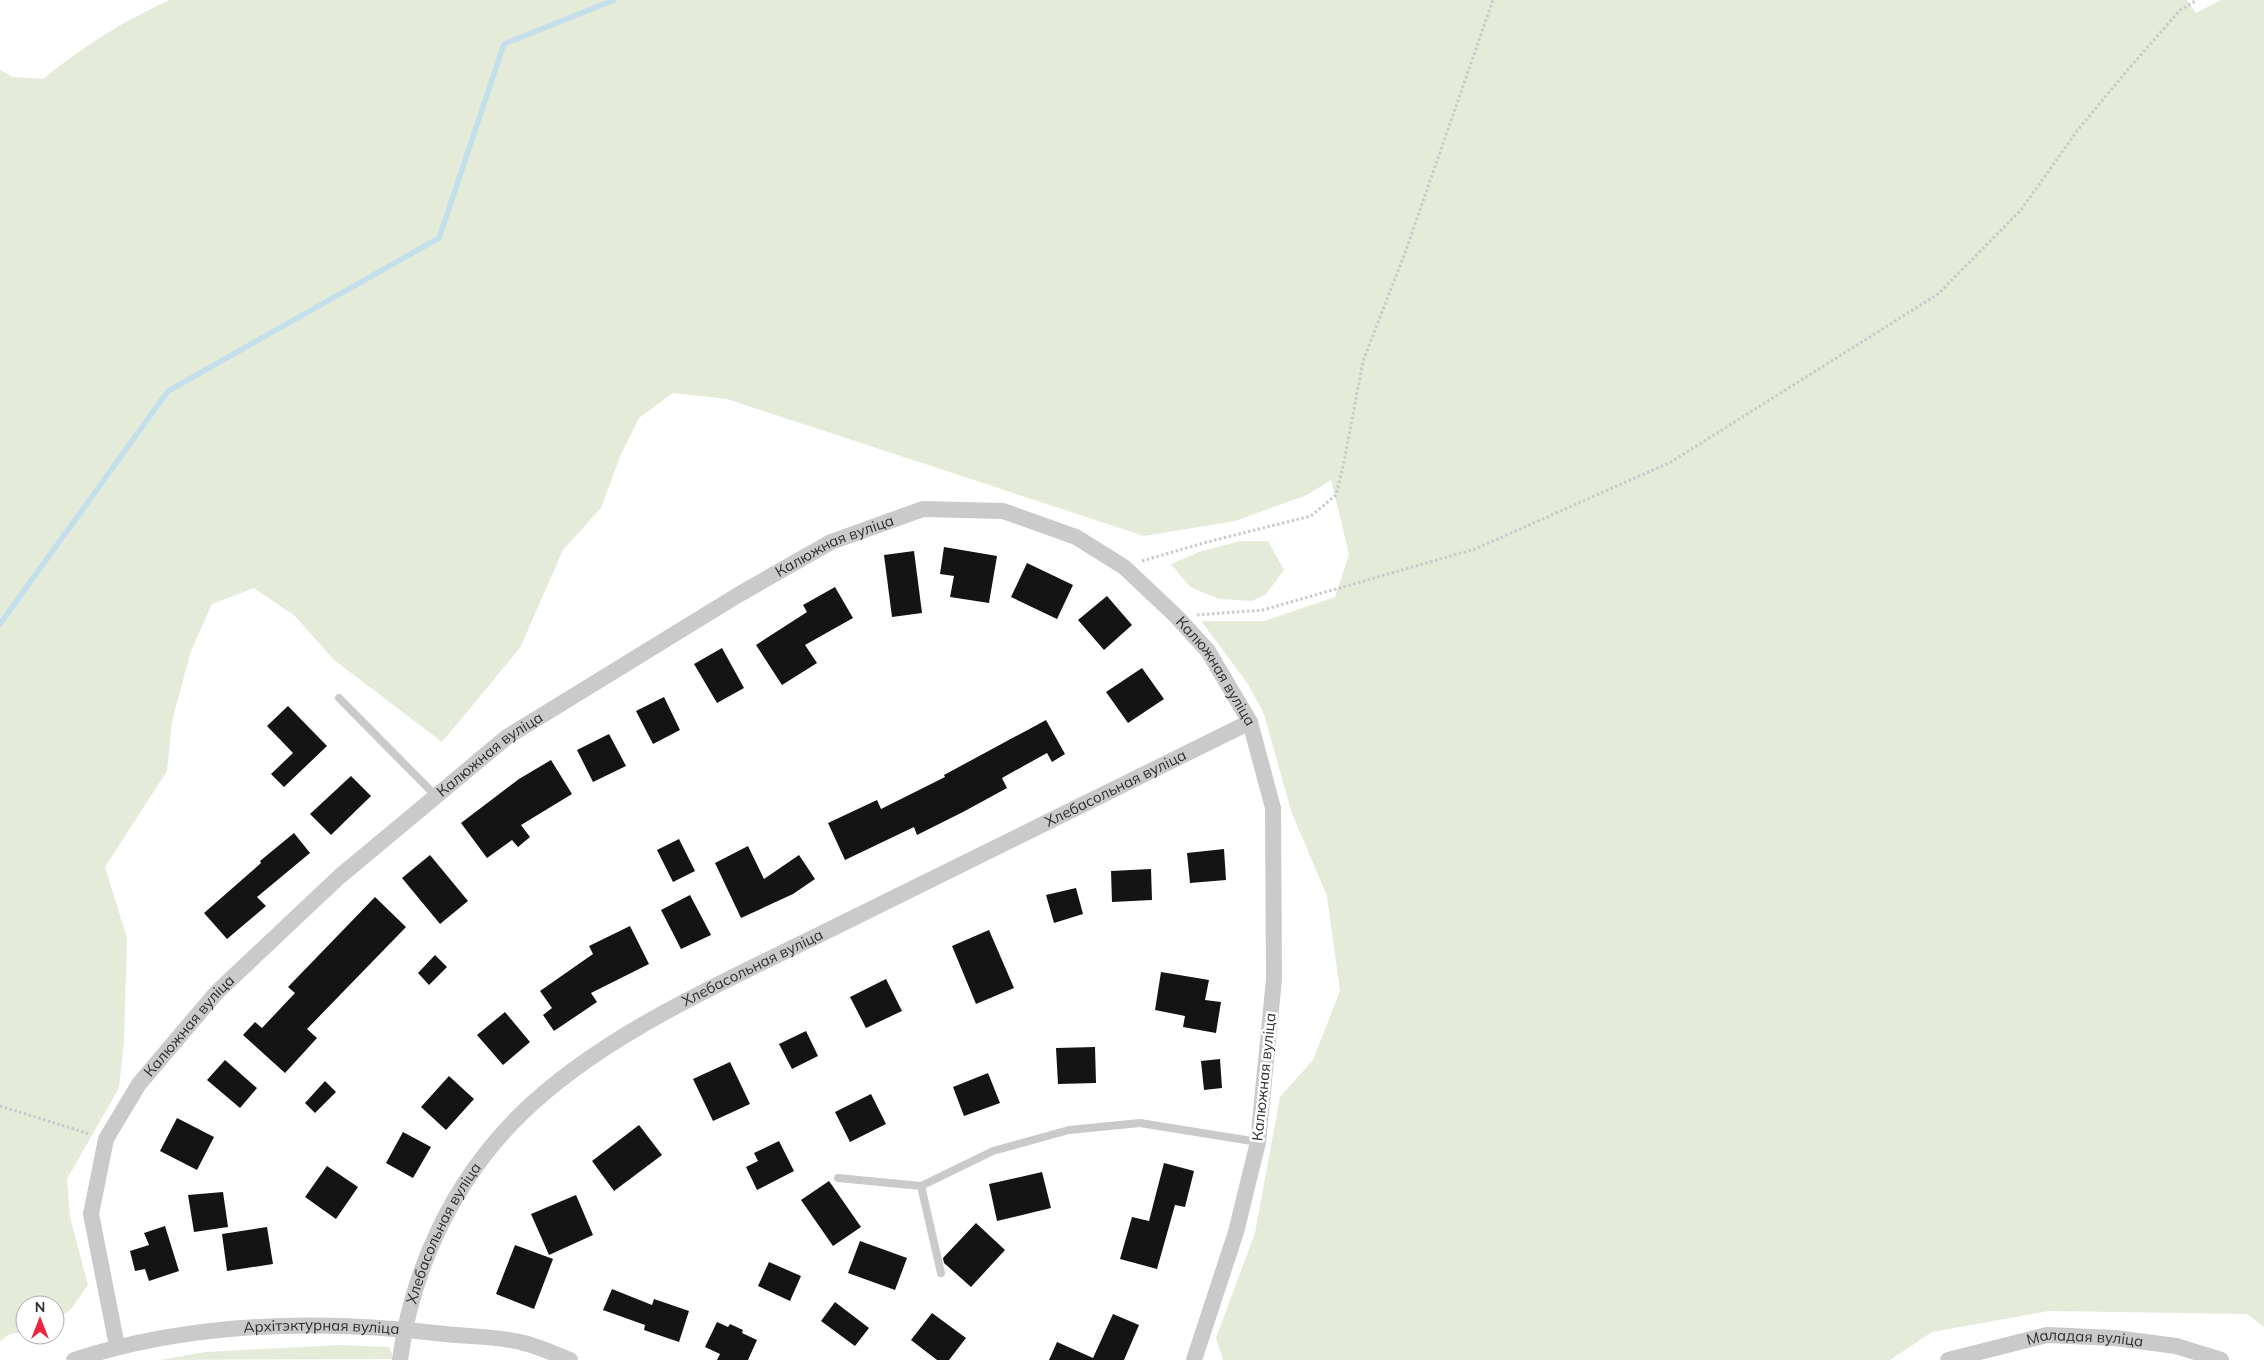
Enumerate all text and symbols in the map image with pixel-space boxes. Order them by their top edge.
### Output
street label: Калюжная вуліца [771,510,896,581]
street label: Калюжная вуліца [1172,612,1260,729]
street label: Калюжная вуліца [433,707,546,801]
street label: Хлебасольная вуліца [1041,745,1189,831]
street label: Хлебасольная вуліца [678,924,826,1010]
street label: Калюжная вуліца [139,971,238,1080]
street label: Калюжная вуліца [1247,1012,1280,1142]
street label: Хлебасольная вуліца [402,1159,485,1306]
north arrow [15,1295,65,1345]
text: N [35,1298,45,1316]
street label: Архітэктурная вуліца [243,1315,400,1338]
street label: Маладая вуліца [2024,1325,2145,1351]

